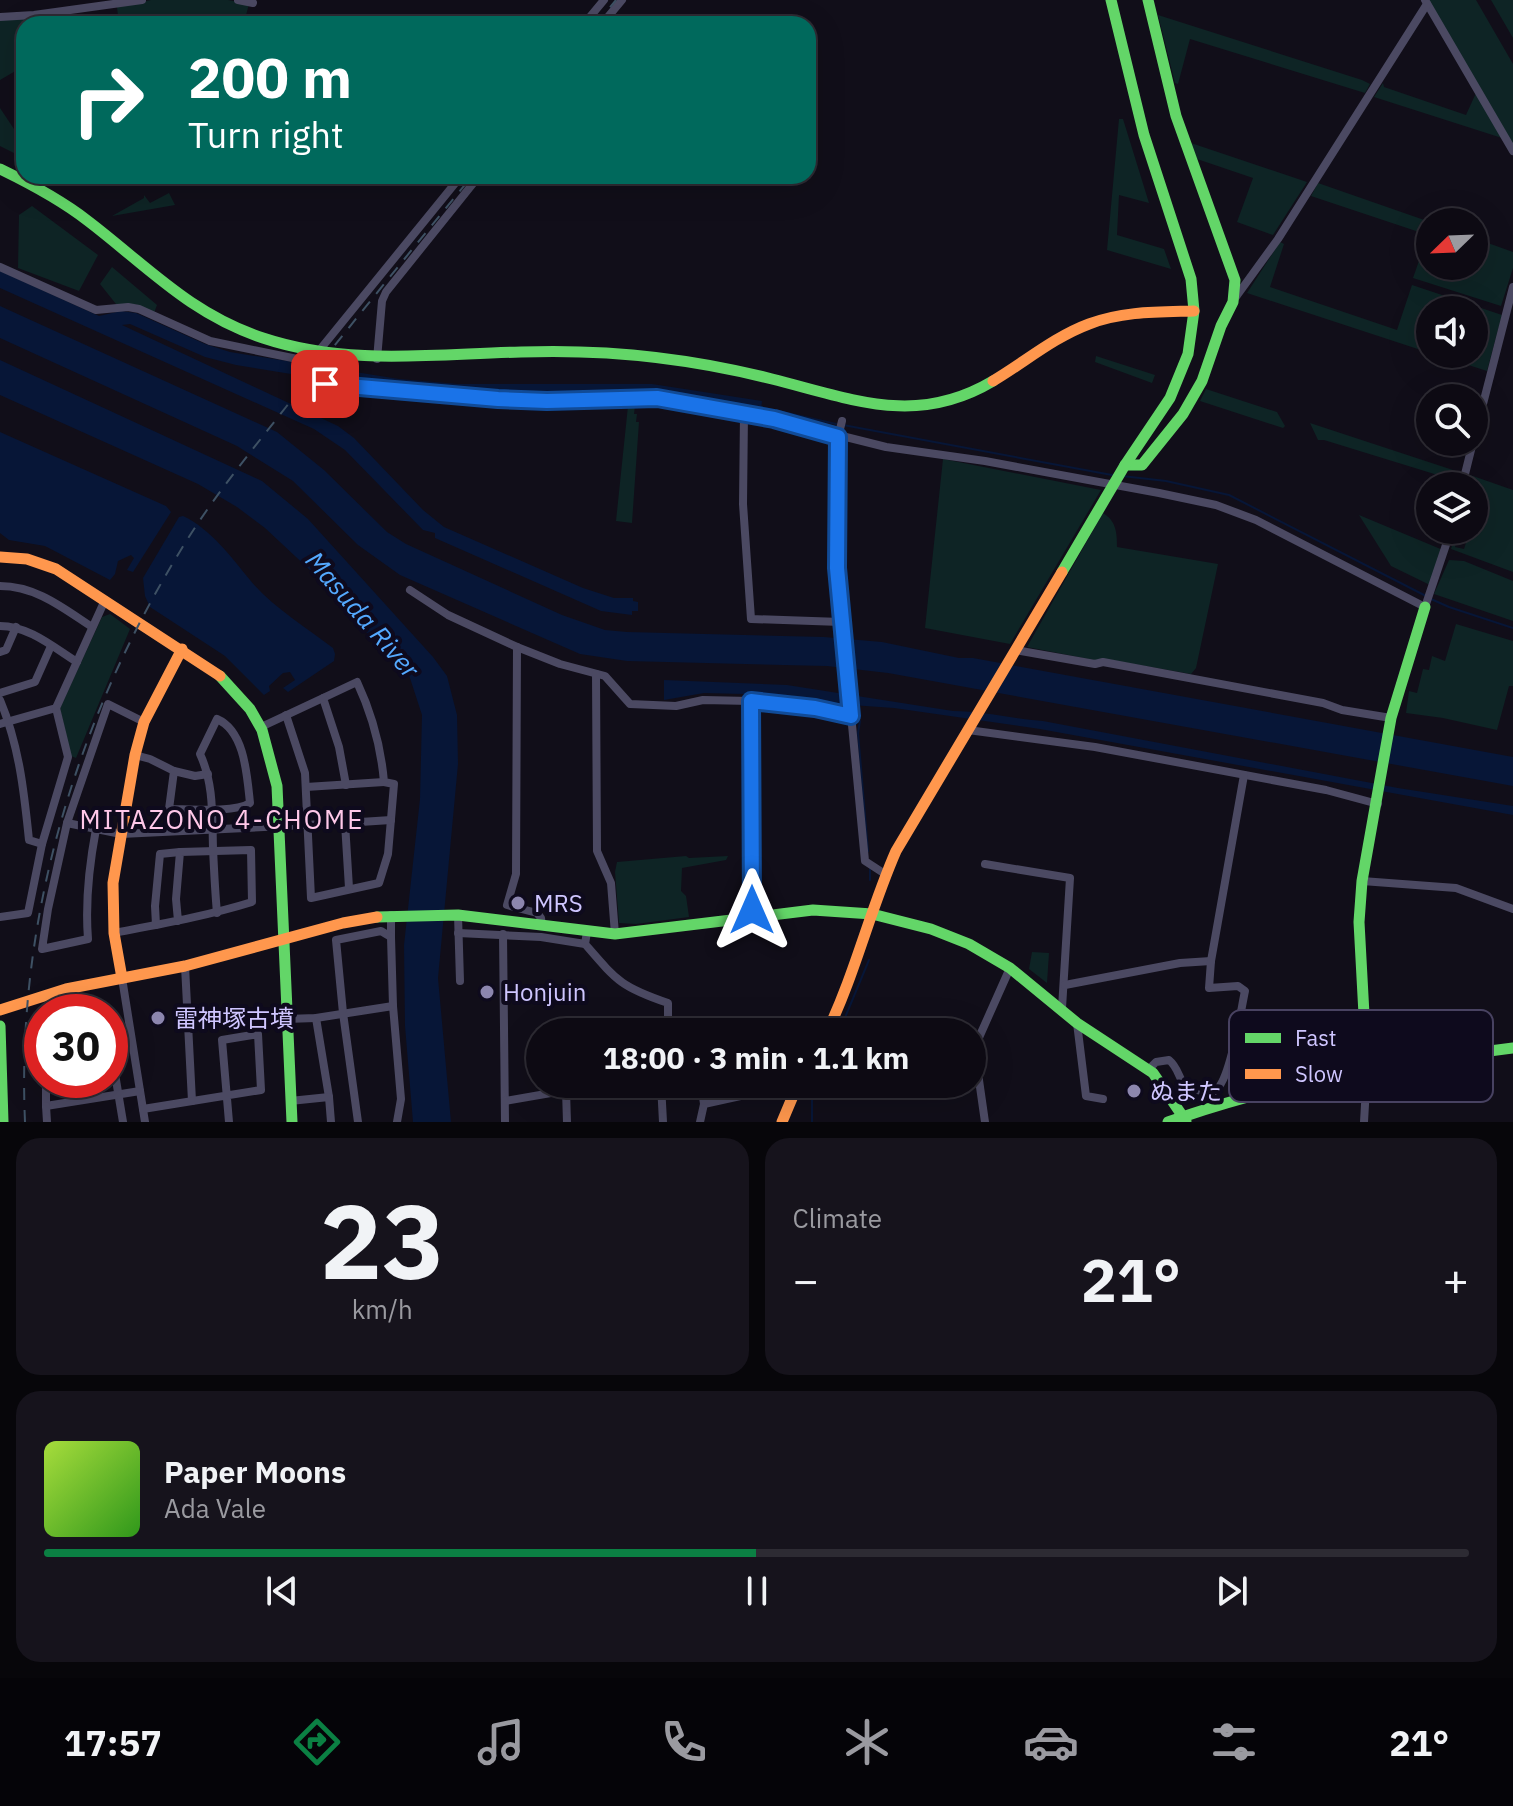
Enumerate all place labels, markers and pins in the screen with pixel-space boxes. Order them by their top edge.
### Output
pin [291,350,359,418]
place label: MRS [534,887,583,919]
marker: MRS [509,894,527,912]
place label: Honjuin [503,976,586,1008]
marker: Honjuin [478,983,496,1001]
place label: 雷神塚古墳 [174,1002,294,1034]
marker: 雷神塚古墳 [149,1009,167,1027]
place label: ぬまた [1150,1075,1222,1107]
marker: ぬまた [1125,1082,1143,1100]

